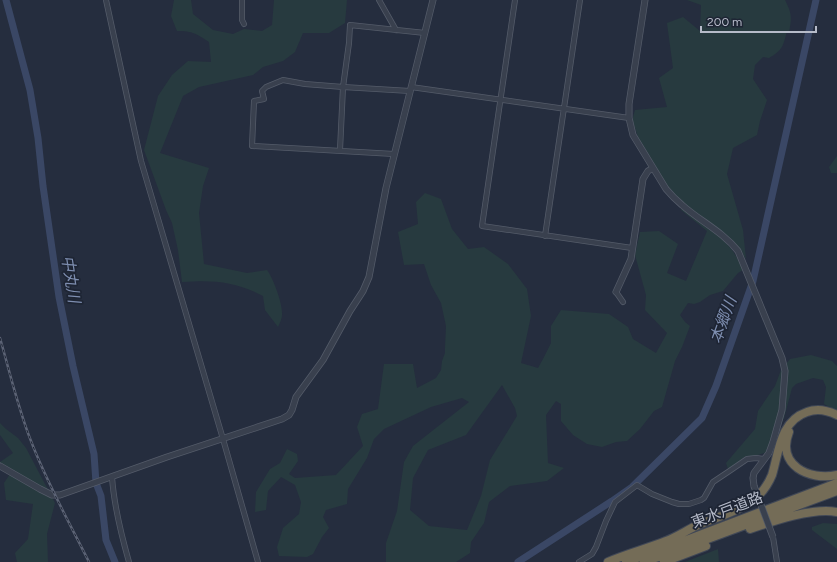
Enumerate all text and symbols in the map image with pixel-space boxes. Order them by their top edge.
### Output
scale bar [701,8,816,34]
text: 200 m [707,15,742,29]
water label: 中丸川 [58,254,84,306]
water label: 本郷川 [706,292,741,346]
street label: 東水戸道路 [689,488,765,532]

